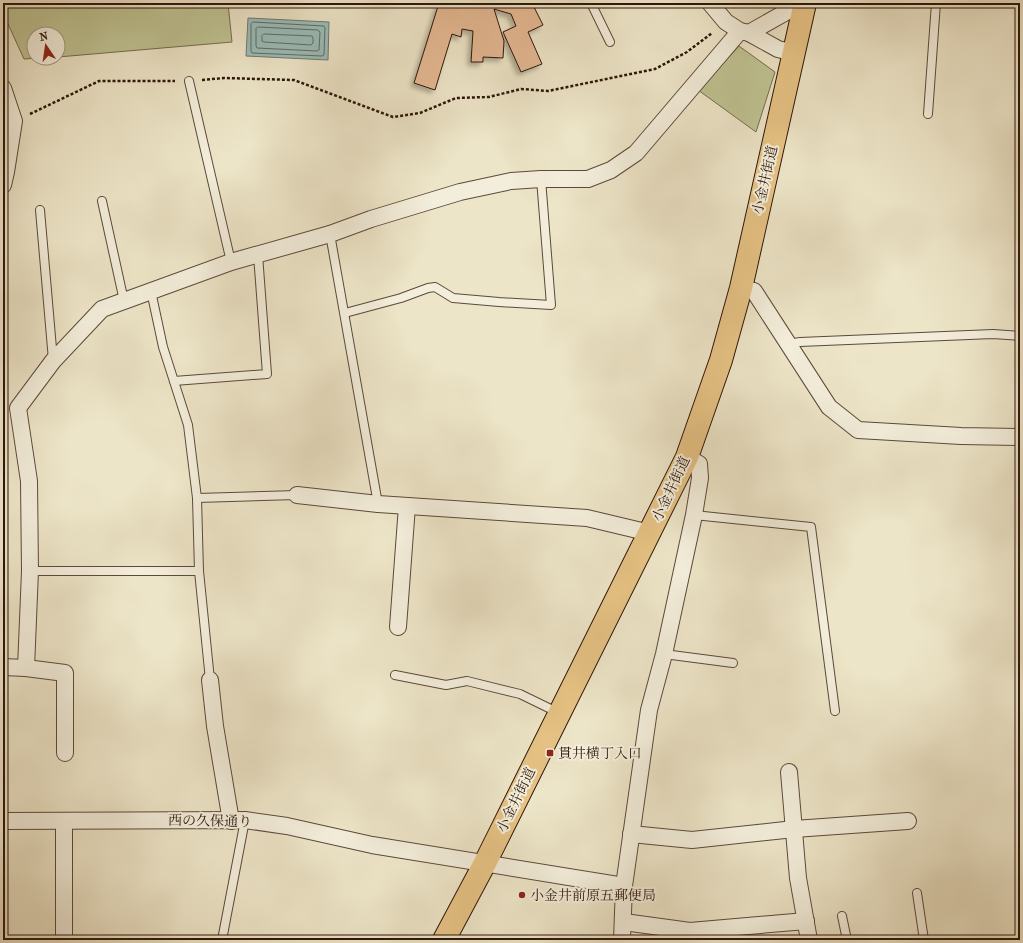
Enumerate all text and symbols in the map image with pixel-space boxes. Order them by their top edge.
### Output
north arrow [26,26,66,66]
text: N [38,29,50,44]
street label: 小金井街道 [749,144,781,216]
street label: 小金井街道 [649,454,693,524]
place label: 貫井横丁入口 [558,745,642,762]
marker: 貫井横丁入口 [545,748,555,758]
street label: 小金井街道 [493,765,539,835]
street label: 西の久保通り [168,812,252,830]
place label: 小金井前原五郵便局 [530,887,656,904]
marker: 小金井前原五郵便局 [517,890,527,900]

